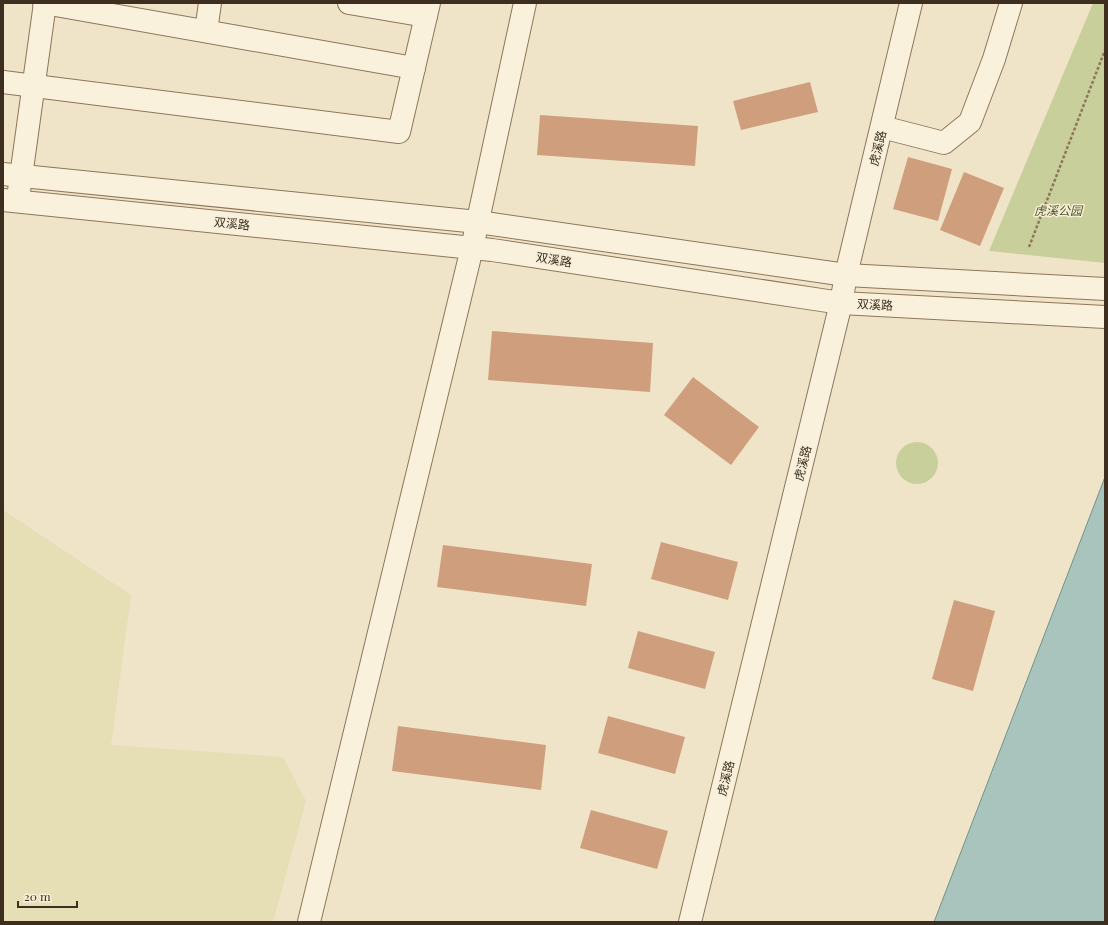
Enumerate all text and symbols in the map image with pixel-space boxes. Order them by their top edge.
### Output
street label: 虎溪路 [865,129,889,167]
park label: 虎溪公园 [1034,202,1084,218]
street label: 双溪路 [213,213,251,233]
street label: 双溪路 [535,248,573,270]
street label: 双溪路 [857,295,893,313]
street label: 虎溪路 [790,444,814,482]
street label: 虎溪路 [713,759,737,797]
scale bar [18,883,77,909]
text: 20 m [24,888,51,904]

